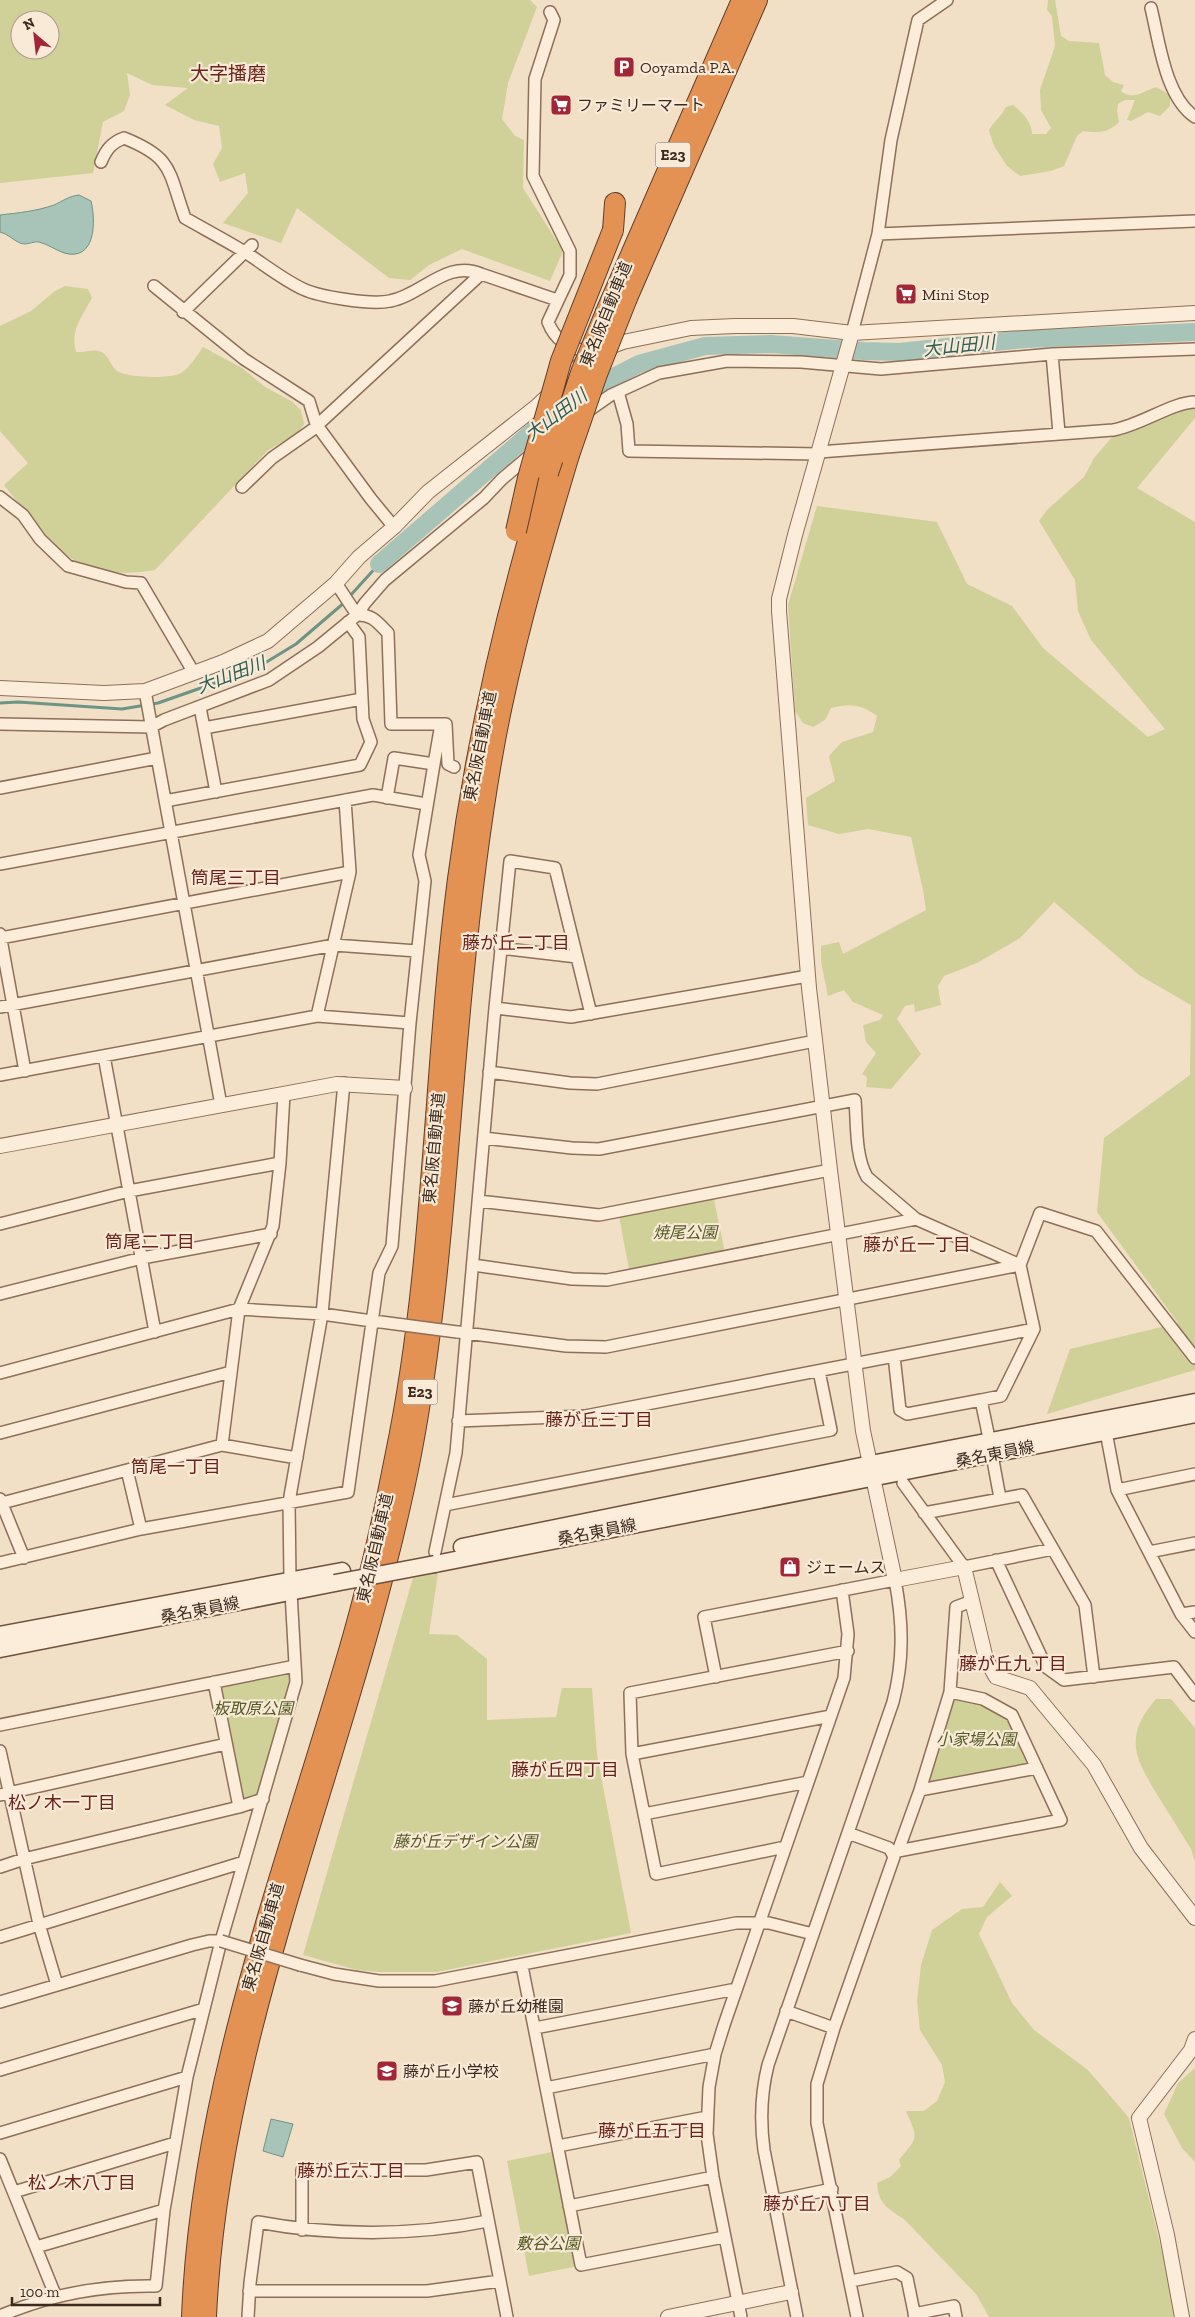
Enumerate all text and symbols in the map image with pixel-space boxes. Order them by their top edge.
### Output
north arrow [10,10,60,60]
text: N [20,14,38,34]
parking icon: Ooyamda P.A. [612,55,636,79]
place label: Ooyamda P.A. [640,58,735,77]
district label: 大字播磨 [190,62,266,85]
supermarket icon: ファミリーマート [549,93,573,117]
place label: ファミリーマート [577,96,705,115]
road number: E23 [656,142,690,168]
street label: 東名阪自動車道 [576,259,636,369]
supermarket icon: Mini Stop [894,282,918,306]
place label: Mini Stop [922,285,990,304]
water label: 大山田川 [922,331,998,361]
water label: 大山田川 [521,383,593,445]
water label: 大山田川 [193,651,270,698]
street label: 東名阪自動車道 [460,689,500,803]
district label: 筒尾三丁目 [191,867,281,889]
district label: 藤が丘二丁目 [462,932,570,954]
street label: 東名阪自動車道 [420,1091,448,1205]
park label: 焼尾公園 [653,1223,719,1242]
district label: 筒尾二丁目 [105,1231,195,1253]
district label: 藤が丘一丁目 [863,1234,971,1256]
road number: E23 [402,1380,438,1404]
district label: 藤が丘三丁目 [545,1409,653,1431]
street label: 桑名東員線 [954,1437,1036,1471]
district label: 筒尾一丁目 [131,1456,221,1478]
street label: 東名阪自動車道 [353,1491,397,1605]
street label: 桑名東員線 [556,1515,638,1549]
shop icon: ジェームス [778,1555,802,1579]
place label: ジェームス [806,1558,886,1577]
street label: 桑名東員線 [159,1593,241,1627]
district label: 藤が丘九丁目 [959,1653,1067,1675]
park label: 板取原公園 [213,1699,295,1718]
park label: 小家場公園 [936,1730,1018,1749]
district label: 藤が丘四丁目 [511,1759,619,1781]
district label: 松ノ木一丁目 [8,1792,116,1814]
park label: 藤が丘デザイン公園 [393,1832,539,1851]
street label: 東名阪自動車道 [238,1881,288,1993]
school or university icon: 藤が丘幼稚園 [440,1994,464,2018]
place label: 藤が丘幼稚園 [468,1997,564,2016]
school or university icon: 藤が丘小学校 [375,2059,399,2083]
place label: 藤が丘小学校 [403,2062,499,2081]
district label: 藤が丘五丁目 [598,2120,706,2142]
district label: 藤が丘六丁目 [297,2160,405,2182]
district label: 松ノ木八丁目 [28,2172,136,2194]
district label: 藤が丘八丁目 [763,2193,871,2215]
park label: 敷谷公園 [516,2234,582,2253]
scale bar [12,2274,160,2306]
text: 100 m [20,2283,59,2301]

